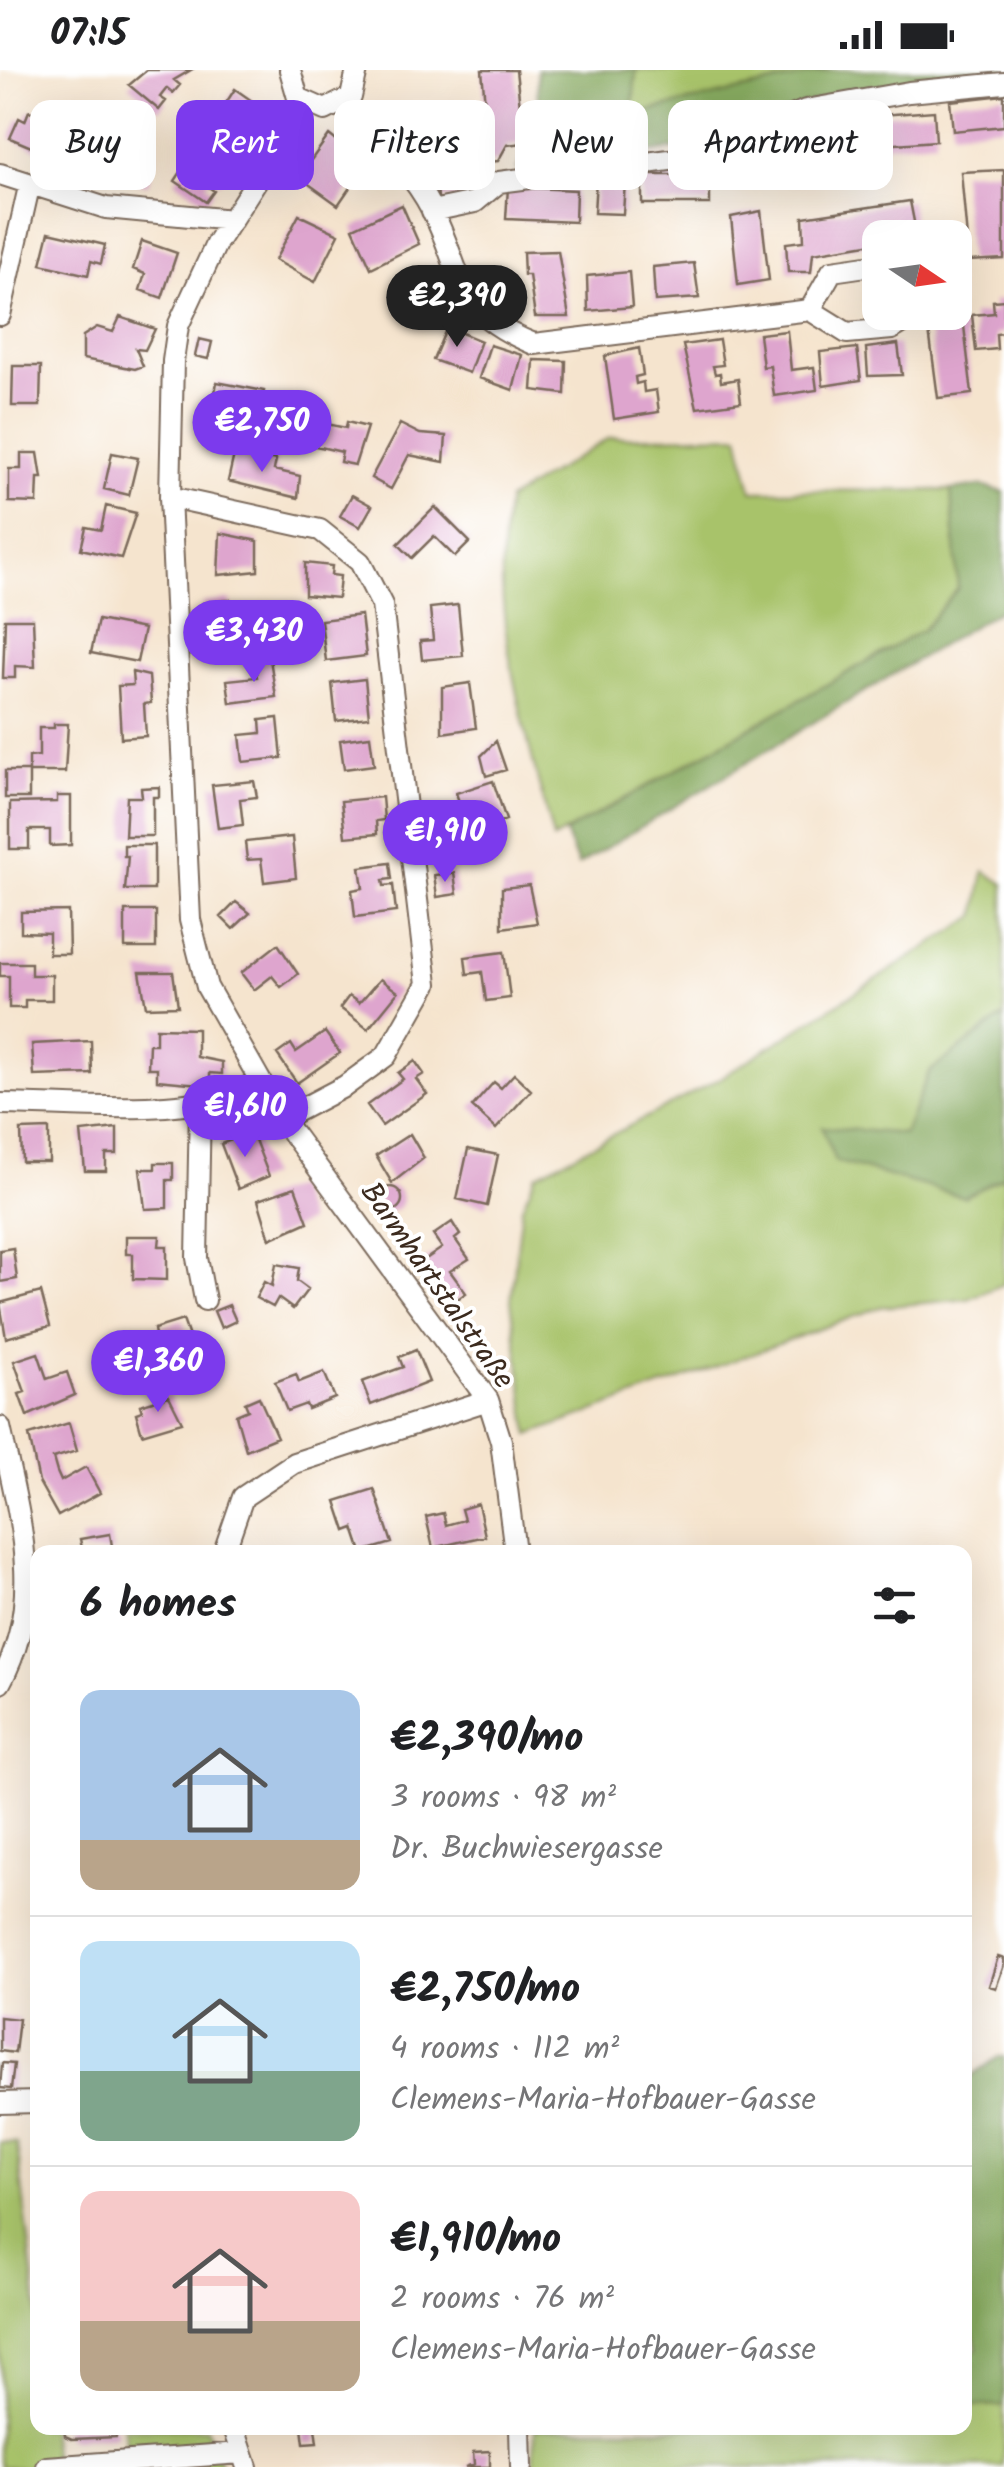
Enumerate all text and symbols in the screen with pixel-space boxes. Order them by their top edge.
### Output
text: 07:15 [50,5,127,65]
chip: Buy [30,100,156,190]
chip: Rent [176,100,314,190]
chip: Filters [334,100,495,190]
chip: New [515,100,648,190]
chip: Apartment [668,100,893,190]
north arrow [862,220,972,330]
map controls [862,220,972,330]
pin: €2,390 [376,265,538,350]
text: €2,390 [408,272,506,323]
pin: €2,750 [181,390,343,475]
text: €2,750 [214,397,310,448]
pin: €3,430 [173,600,335,685]
text: €3,430 [205,607,303,658]
pin: €1,910 [364,800,526,885]
text: €1,910 [405,807,485,858]
pin: €1,610 [164,1075,326,1160]
text: €1,610 [204,1082,286,1133]
street label: Barmhartstalstraße [347,1172,526,1400]
pin: €1,360 [77,1330,239,1415]
text: €1,360 [113,1337,203,1388]
text: 6 homes [80,1572,236,1639]
icon: filters [867,1578,922,1633]
text: €2,390/mo [390,1706,583,1773]
icon: home [160,1730,280,1850]
text: 3 rooms · 98 m² [390,1773,616,1824]
text: Dr. Buchwiesergasse [390,1824,663,1875]
text: €2,750/mo [390,1957,580,2024]
icon: home [160,1981,280,2101]
text: 4 rooms · 112 m² [390,2024,619,2075]
text: Clemens-Maria-Hofbauer-Gasse [390,2075,816,2126]
text: €1,910/mo [390,2207,561,2274]
icon: home [160,2231,280,2351]
text: 2 rooms · 76 m² [390,2274,614,2325]
text: Clemens-Maria-Hofbauer-Gasse [390,2325,816,2376]

